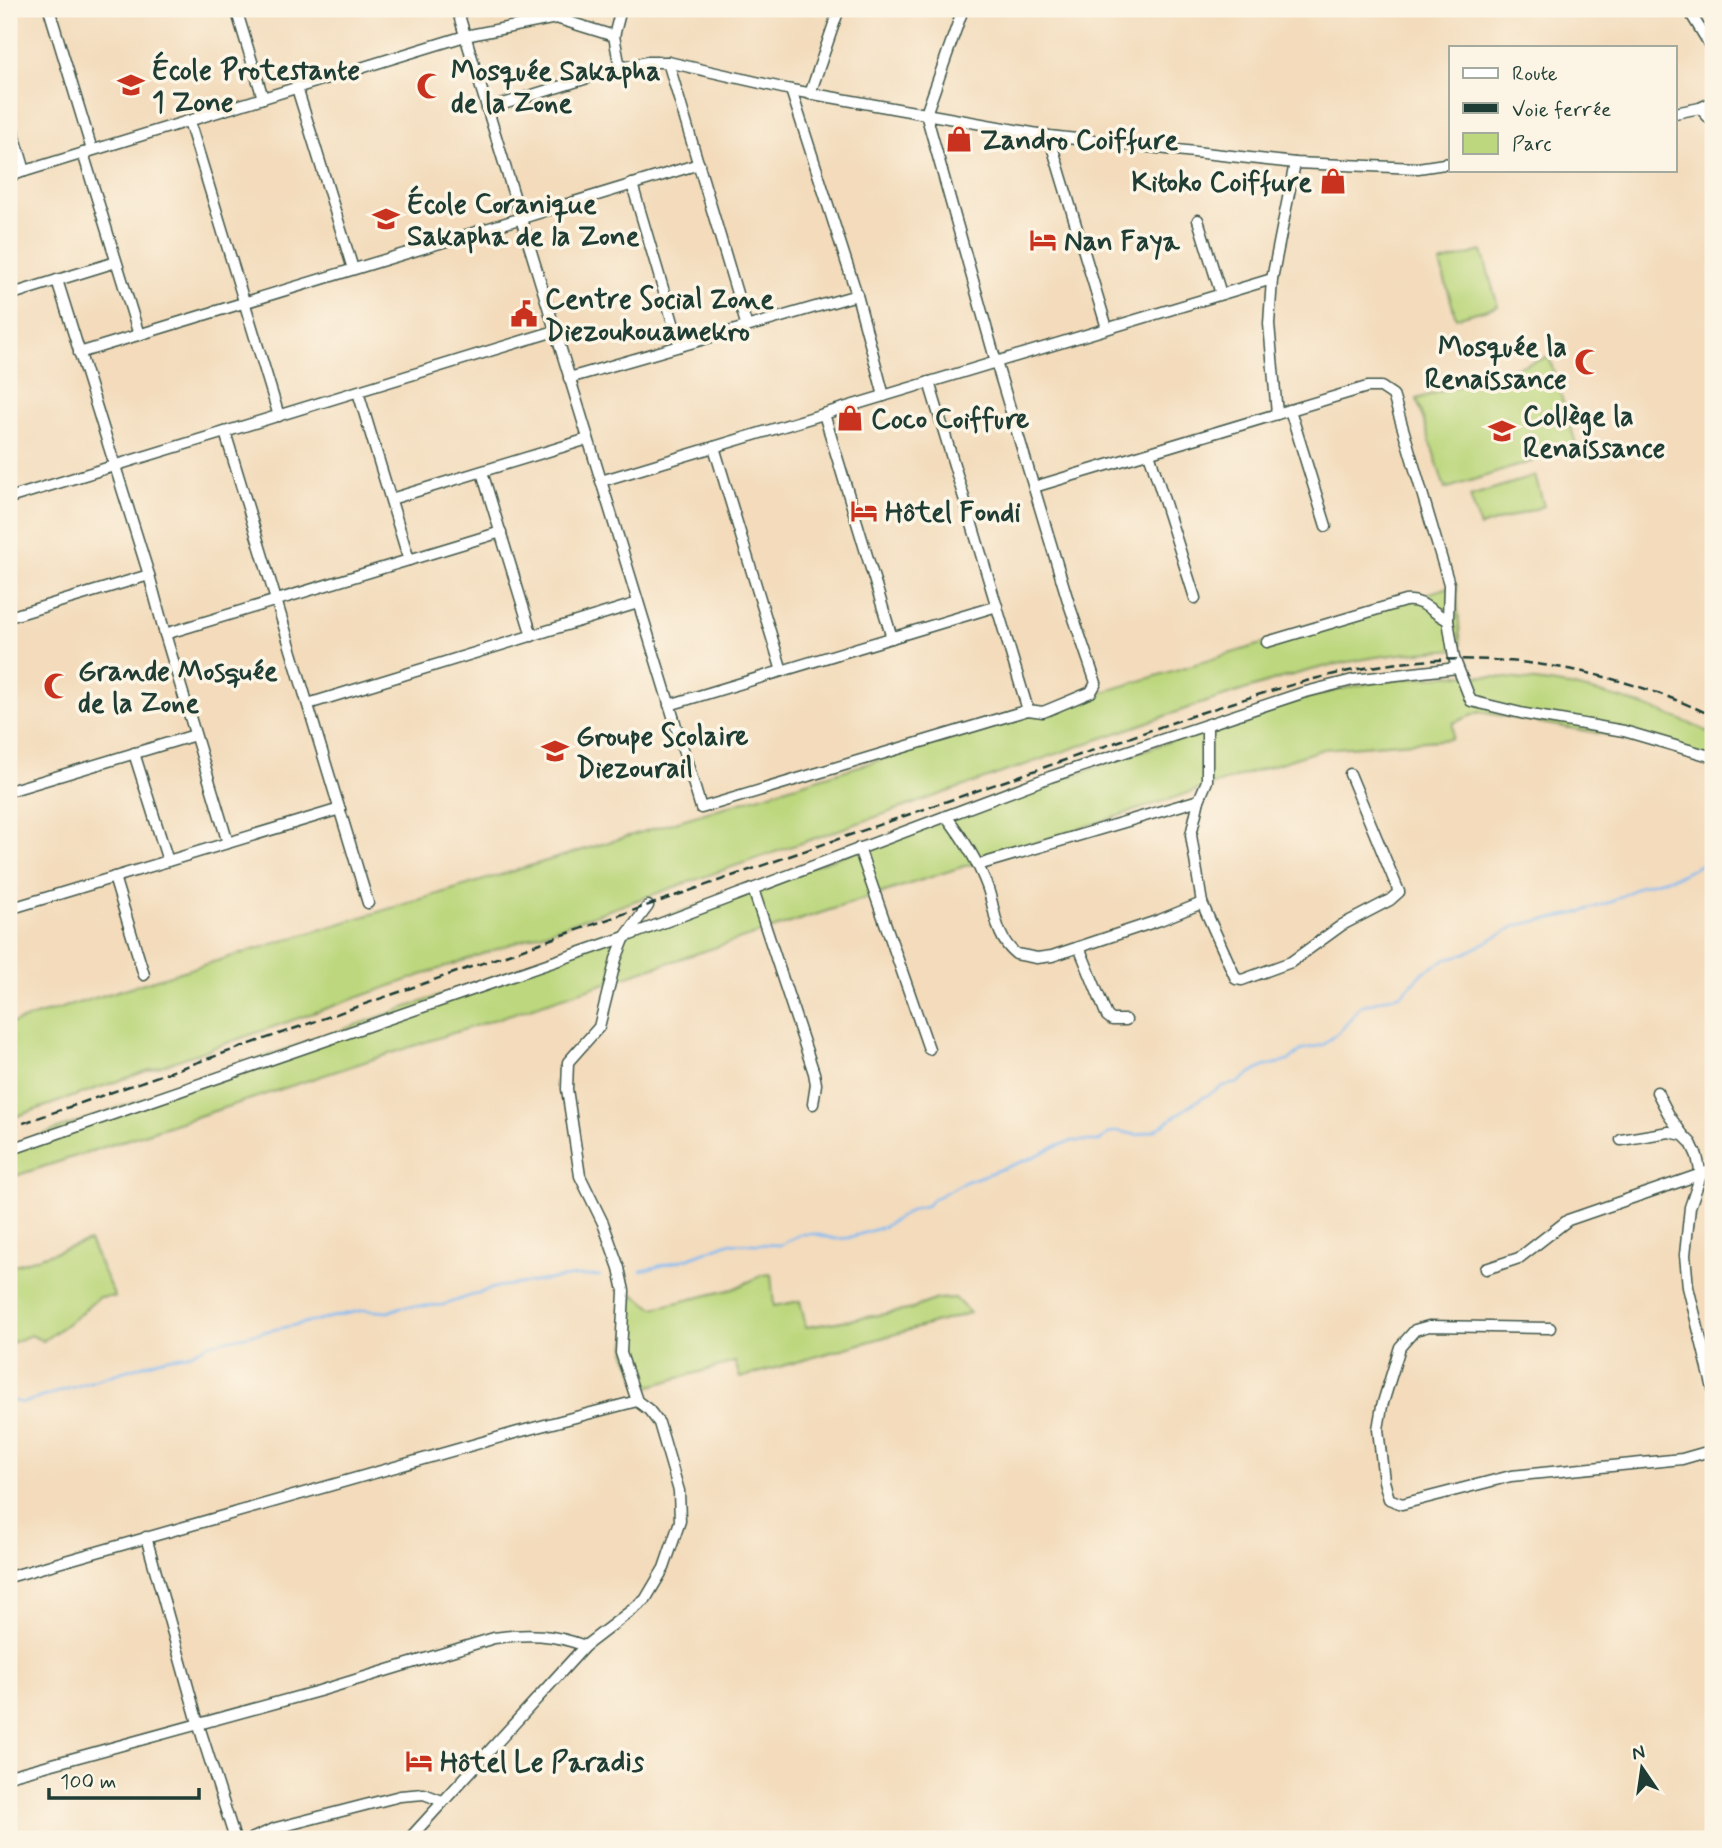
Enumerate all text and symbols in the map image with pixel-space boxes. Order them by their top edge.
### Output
legend [1449,46,1676,172]
place label: École Protestante 1 Zone [152,51,360,122]
place label: Mosquée Sakapha de la Zone [451,54,661,123]
text: Route [1512,60,1558,88]
school or university icon: École Protestante 1 Zone [116,70,146,100]
mosque icon: Mosquée Sakapha de la Zone [415,71,445,101]
text: Voie ferrée [1512,96,1611,124]
place label: Zandro Coiffure [980,123,1178,160]
shop icon: Zandro Coiffure [944,124,974,154]
text: Parc [1512,130,1552,158]
place label: Kitoko Coiffure [1131,165,1312,202]
shop icon: Kitoko Coiffure [1318,166,1348,196]
place label: École Coranique Sakapha de la Zone [407,185,640,256]
school or university icon: École Coranique Sakapha de la Zone [371,204,401,234]
place label: Nan Faya [1064,224,1181,261]
hotel icon: Nan Faya [1028,225,1058,255]
place label: Centre Social Zone Diezoukouamekro [545,282,774,351]
public building icon: Centre Social Zone Diezoukouamekro [509,299,539,329]
place label: Mosquée la Renaissance [1425,330,1567,399]
mosque icon: Mosquée la Renaissance [1573,347,1603,377]
place label: Collège la Renaissance [1523,399,1665,468]
place label: Coco Coiffure [871,402,1029,439]
shop icon: Coco Coiffure [835,403,865,433]
school or university icon: Collège la Renaissance [1487,416,1517,446]
place label: Hôtel Fondi [885,495,1021,532]
hotel icon: Hôtel Fondi [849,496,879,526]
place label: Grande Mosquée de la Zone [78,654,278,723]
mosque icon: Grande Mosquée de la Zone [42,671,72,701]
place label: Groupe Scolaire Diezourail [576,719,749,788]
school or university icon: Groupe Scolaire Diezourail [540,736,570,766]
north arrow [1606,1732,1676,1802]
text: N [1630,1739,1647,1767]
place label: Hôtel Le Paradis [440,1745,645,1782]
hotel icon: Hôtel Le Paradis [404,1746,434,1776]
scale bar [49,1757,200,1801]
text: 100 m [60,1768,116,1796]

